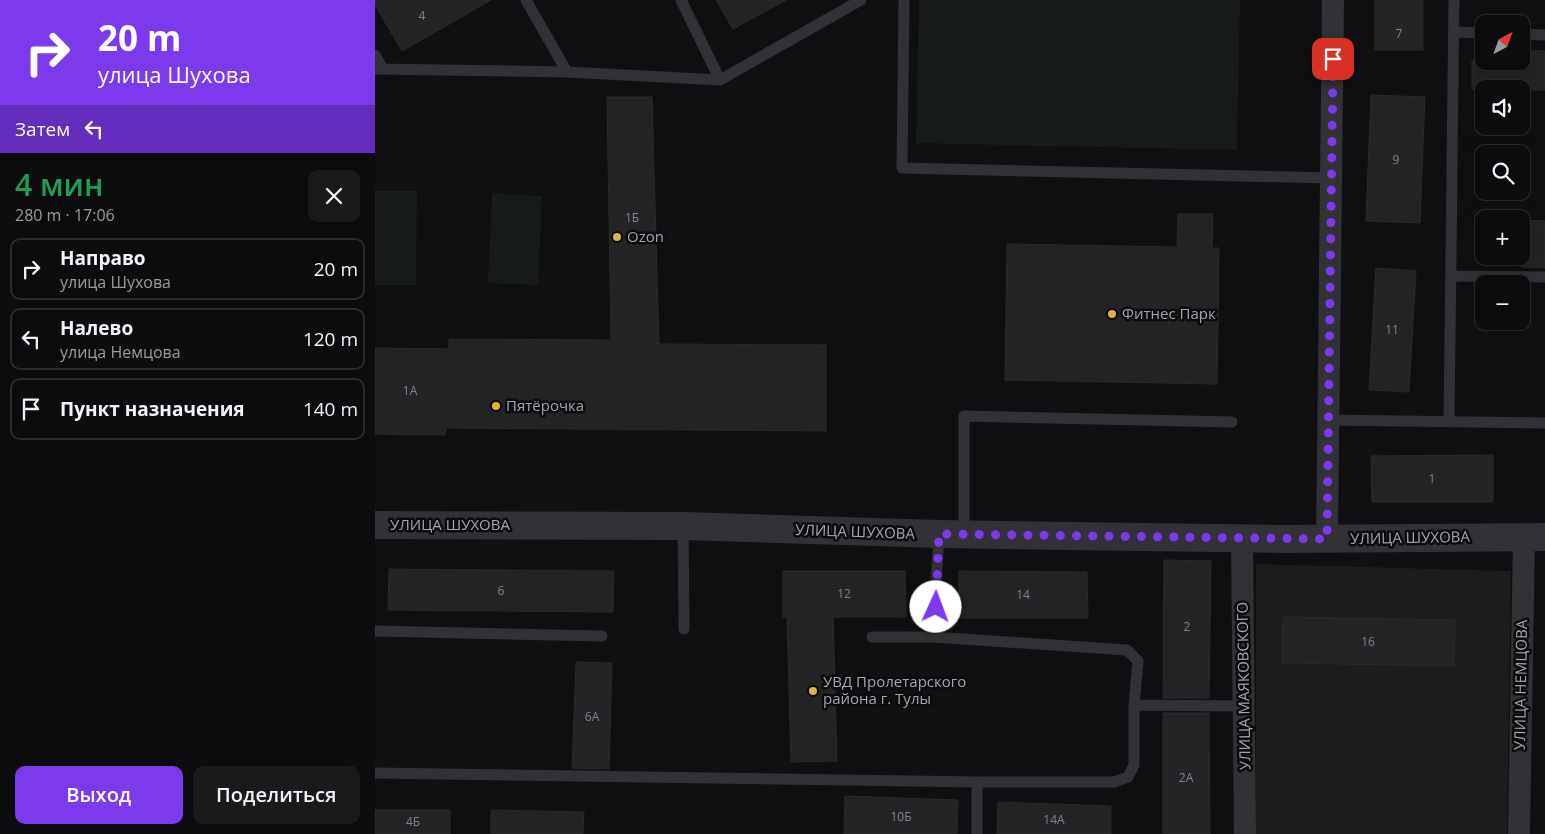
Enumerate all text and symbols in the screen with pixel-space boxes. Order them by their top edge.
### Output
house number: 4 [419,7,426,24]
text: 20 m [98,14,181,61]
north arrow [1475,15,1530,70]
map controls [1475,15,1530,330]
icon: right [15,20,80,85]
house number: 7 [1396,25,1403,42]
pin [1312,38,1354,80]
icon: arrive [1319,45,1347,73]
text: улица Шухова [98,59,251,89]
button: sound [1475,80,1530,135]
icon: left [80,115,108,143]
text: Затем [15,116,70,142]
button: search [1475,145,1530,200]
house number: 9 [1393,151,1400,168]
text: 4 мин [15,164,103,205]
button: close [308,170,360,222]
text: 280 m · 17:06 [15,204,115,226]
house number: 1Б [625,209,639,226]
button: + [1475,210,1530,265]
place label: Ozon [627,226,664,246]
marker: Ozon [611,231,623,243]
text: Направо [60,245,146,271]
icon: right [17,255,45,283]
text: 20 m [314,256,358,282]
text: улица Шухова [60,271,171,293]
button: − [1475,275,1530,330]
place label: Фитнес Парк [1122,303,1216,323]
marker: Фитнес Парк [1106,308,1118,320]
text: Налево [60,315,133,341]
house number: 11 [1385,321,1399,338]
icon: left [17,325,45,353]
text: 120 m [303,326,358,352]
text: улица Немцова [60,341,181,363]
house number: 1А [403,382,418,399]
icon: arrive [17,395,45,423]
place label: Пятёрочка [506,395,584,415]
text: Пункт назначения [60,396,245,422]
text: 140 m [303,396,358,422]
marker: Пятёрочка [490,400,502,412]
house number: 1 [1429,470,1435,487]
street label: УЛИЦА ШУХОВА [390,514,510,534]
street label: УЛИЦА ШУХОВА [795,519,916,543]
street label: УЛИЦА ШУХОВА [1350,526,1471,548]
position arrow [909,580,961,632]
house number: 6 [498,582,505,599]
house number: 12 [837,585,851,602]
house number: 14 [1016,586,1030,603]
street label: УЛИЦА МАЯКОВСКОГО [1232,602,1254,770]
house number: 2 [1184,618,1191,635]
street label: УЛИЦА НЕМЦОВА [1509,619,1531,750]
house number: 16 [1361,633,1375,650]
place label: УВД Пролетарского района г. Тулы [823,671,966,708]
marker: УВД Пролетарского района г. Тулы [807,685,819,697]
house number: 6А [585,708,600,725]
button: Выход [15,766,183,824]
button: Поделиться [193,766,360,824]
house number: 2А [1179,769,1194,786]
house number: 10Б [890,808,912,825]
house number: 14А [1043,811,1065,828]
house number: 4Б [406,813,420,830]

